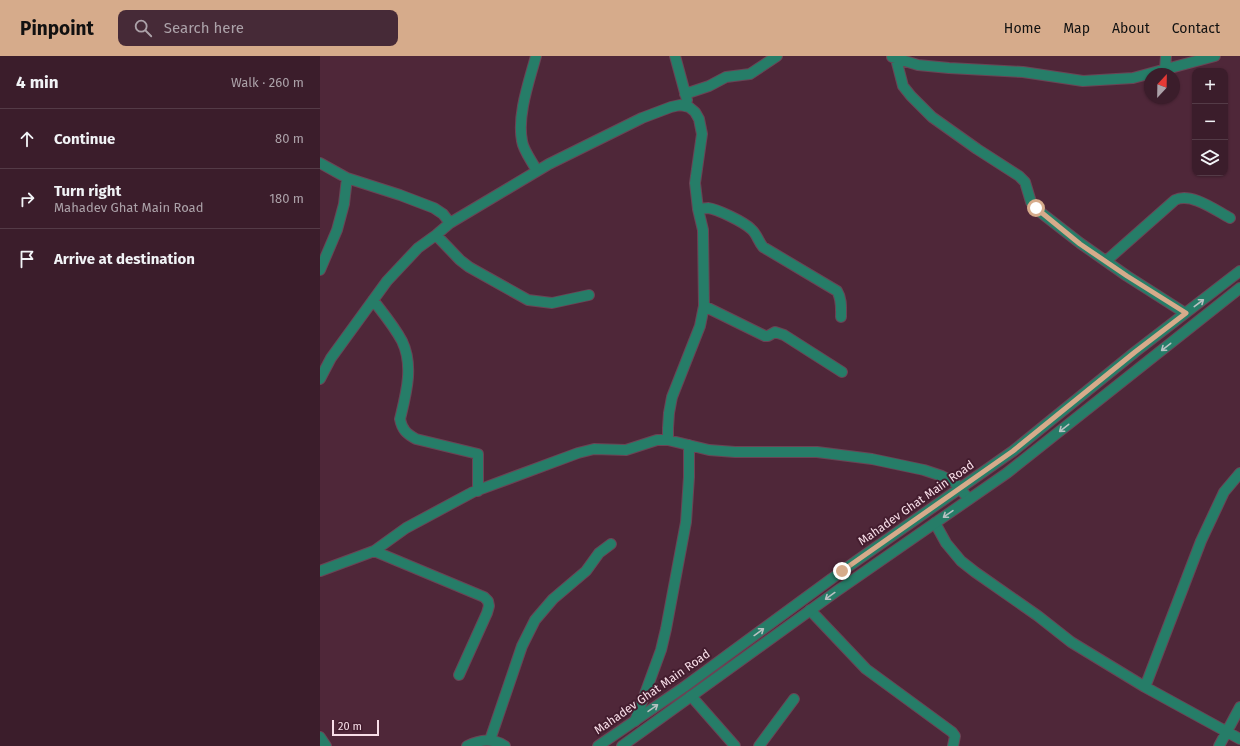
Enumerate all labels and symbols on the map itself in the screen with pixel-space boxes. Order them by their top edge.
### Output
north arrow [1144,68,1180,104]
route start [1027,199,1045,217]
one-way arrow [1193,298,1204,307]
one-way arrow [1160,343,1171,351]
one-way arrow [1058,423,1069,432]
street label: Mahadev Ghat Main Road [855,458,977,548]
one-way arrow [943,510,954,518]
route end [833,562,851,580]
one-way arrow [825,592,836,600]
one-way arrow [753,628,764,636]
street label: Mahadev Ghat Main Road [591,647,713,737]
one-way arrow [647,704,658,712]
scale bar [332,718,379,737]

